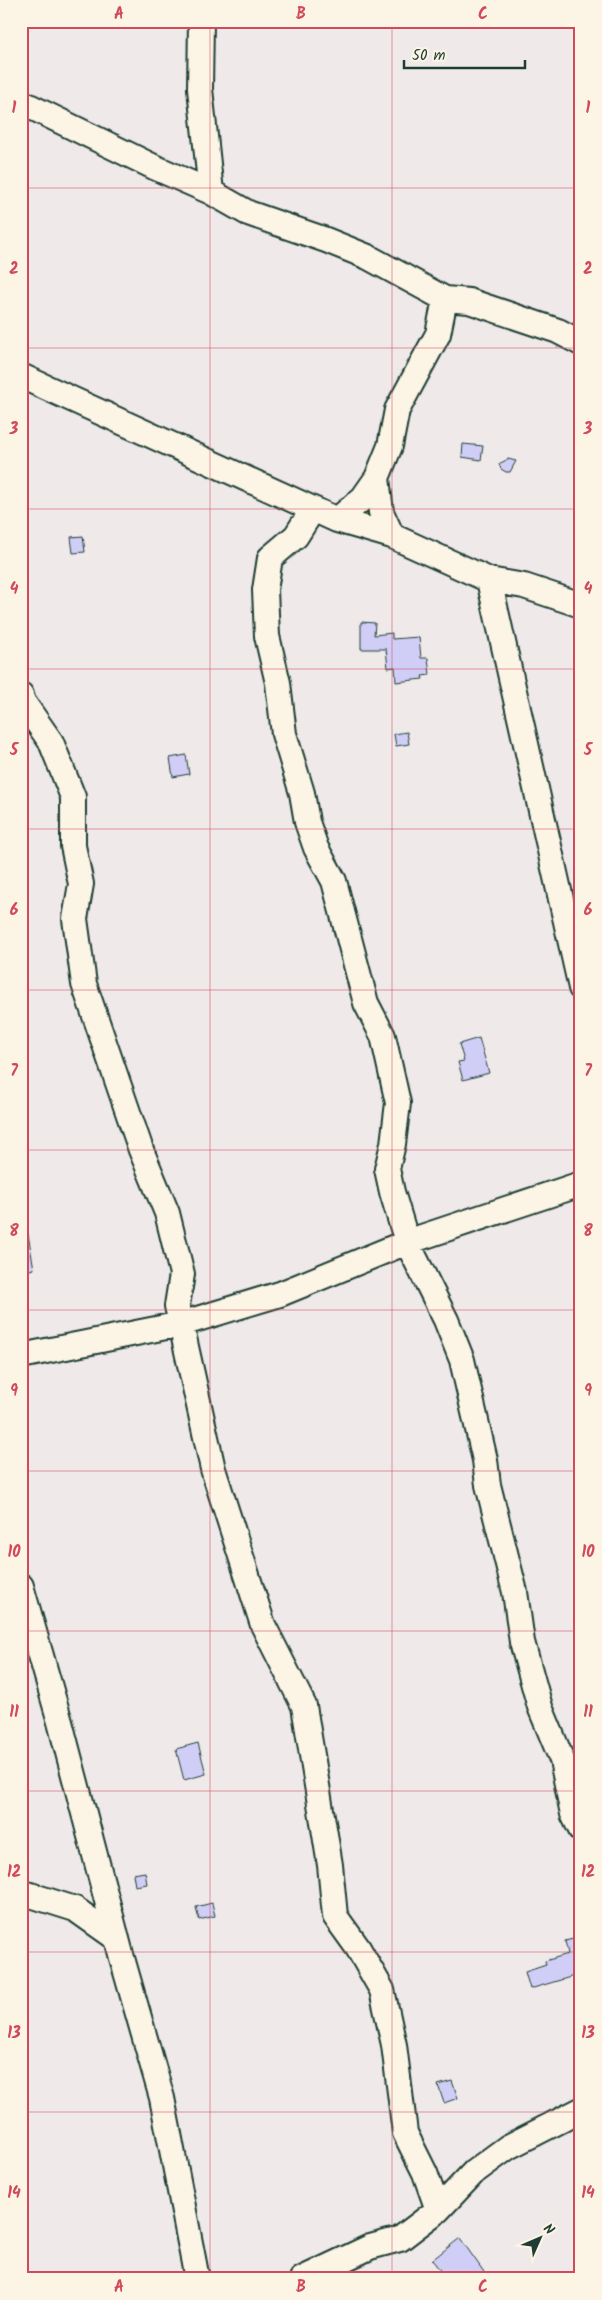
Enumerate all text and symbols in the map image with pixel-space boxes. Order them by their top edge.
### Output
text: A [114,2,124,27]
text: B [296,2,306,27]
text: C [478,2,488,27]
scale bar [404,38,526,70]
text: 50 m [412,44,446,68]
text: 1 [12,96,17,121]
text: 1 [586,96,591,121]
text: 2 [9,257,19,282]
text: 2 [583,257,593,282]
text: 3 [9,417,19,442]
text: 3 [583,417,593,442]
text: 4 [10,577,19,602]
text: 4 [584,577,593,602]
text: 5 [9,738,20,763]
text: 5 [583,738,594,763]
text: 6 [10,898,19,923]
text: 6 [584,898,593,923]
text: 7 [10,1059,18,1084]
text: 7 [584,1059,592,1084]
text: 8 [9,1219,19,1244]
text: 8 [583,1219,593,1244]
text: 9 [10,1379,18,1404]
text: 9 [584,1379,592,1404]
text: 10 [7,1540,21,1565]
text: 10 [581,1540,595,1565]
text: 11 [9,1700,19,1725]
text: 11 [583,1700,593,1725]
text: 12 [7,1860,21,1885]
text: 12 [581,1860,595,1885]
text: 13 [7,2021,21,2046]
text: 13 [581,2021,595,2046]
text: 14 [7,2181,21,2206]
text: 14 [581,2181,595,2206]
north arrow [514,2212,564,2262]
text: N [538,2219,560,2241]
text: A [114,2275,124,2300]
text: B [296,2275,306,2300]
text: C [478,2275,488,2300]

